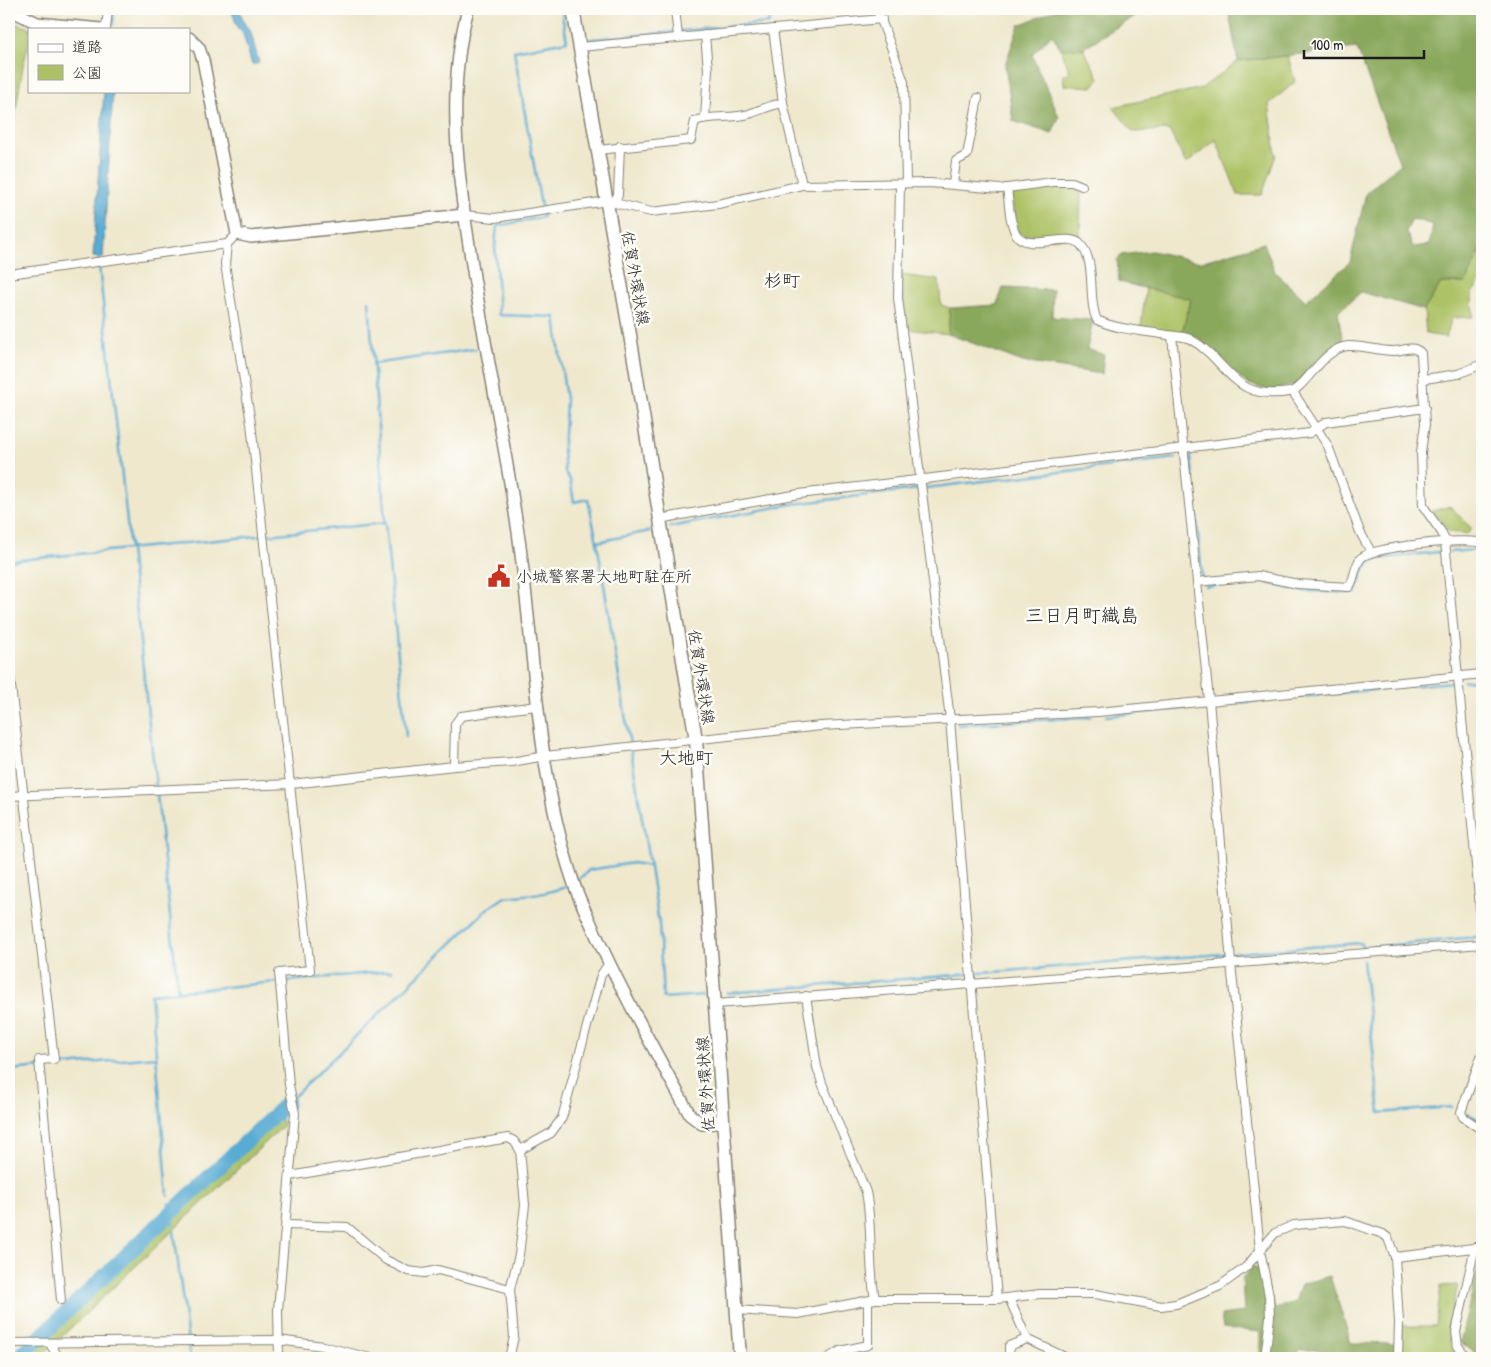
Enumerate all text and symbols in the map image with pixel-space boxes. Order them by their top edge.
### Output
legend [28,28,190,92]
scale bar [1304,28,1424,60]
text: 100 m [1311,34,1344,55]
text: 道路 [72,36,102,57]
text: 公園 [72,62,102,83]
street label: 佐賀外環状線 [617,229,655,327]
district label: 杉町 [764,268,800,293]
public building icon: 小城警察署大地町駐在所 [486,563,512,589]
place label: 小城警察署大地町駐在所 [516,565,692,587]
district label: 三日月町織島 [1025,602,1139,628]
street label: 佐賀外環状線 [684,628,720,726]
district label: 大地町 [659,745,713,770]
street label: 佐賀外環状線 [691,1035,719,1133]

